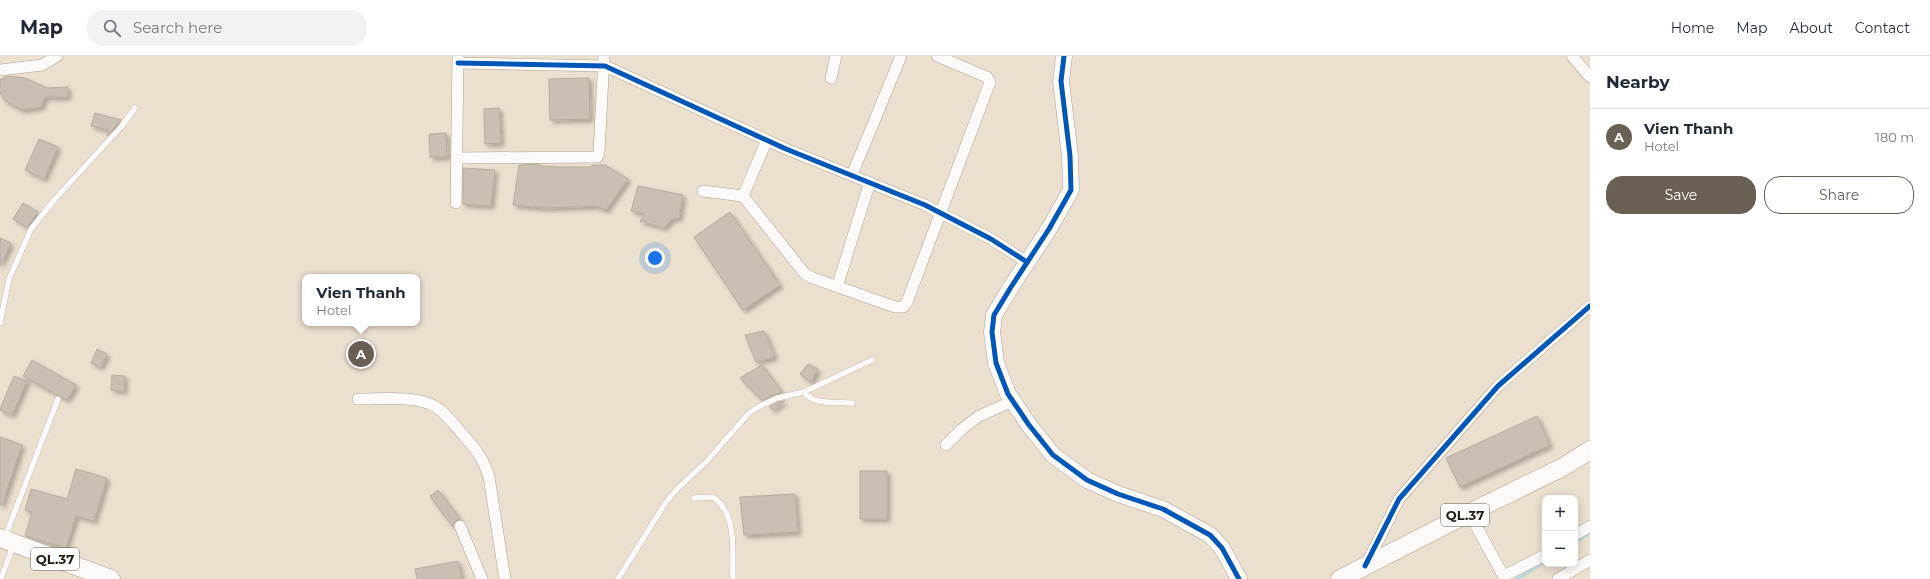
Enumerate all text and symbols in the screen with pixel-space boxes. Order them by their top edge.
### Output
search box [87,10,367,46]
text: Map [20,16,63,39]
icon: search [101,17,123,39]
text: Search here [133,18,222,37]
text: Home [1671,19,1714,37]
text: Map [1736,19,1767,37]
text: About [1789,19,1833,37]
text: Contact [1855,19,1910,37]
text: Nearby [1606,72,1670,92]
text: Vien Thanh [1644,119,1733,138]
text: A [1614,129,1624,145]
text: 180 m [1875,129,1914,145]
text: Hotel [1644,138,1679,154]
button: Save [1606,176,1756,214]
button: Share [1764,176,1914,214]
your location [645,248,665,268]
popup [302,274,420,326]
text: Vien Thanh [316,283,406,302]
text: Hotel [316,302,351,318]
pin: A [348,339,374,369]
map controls [1542,495,1578,567]
button: + [1542,495,1578,531]
road number: QL.37 [1441,504,1489,526]
button: − [1542,531,1578,567]
road number: QL.37 [31,548,79,570]

